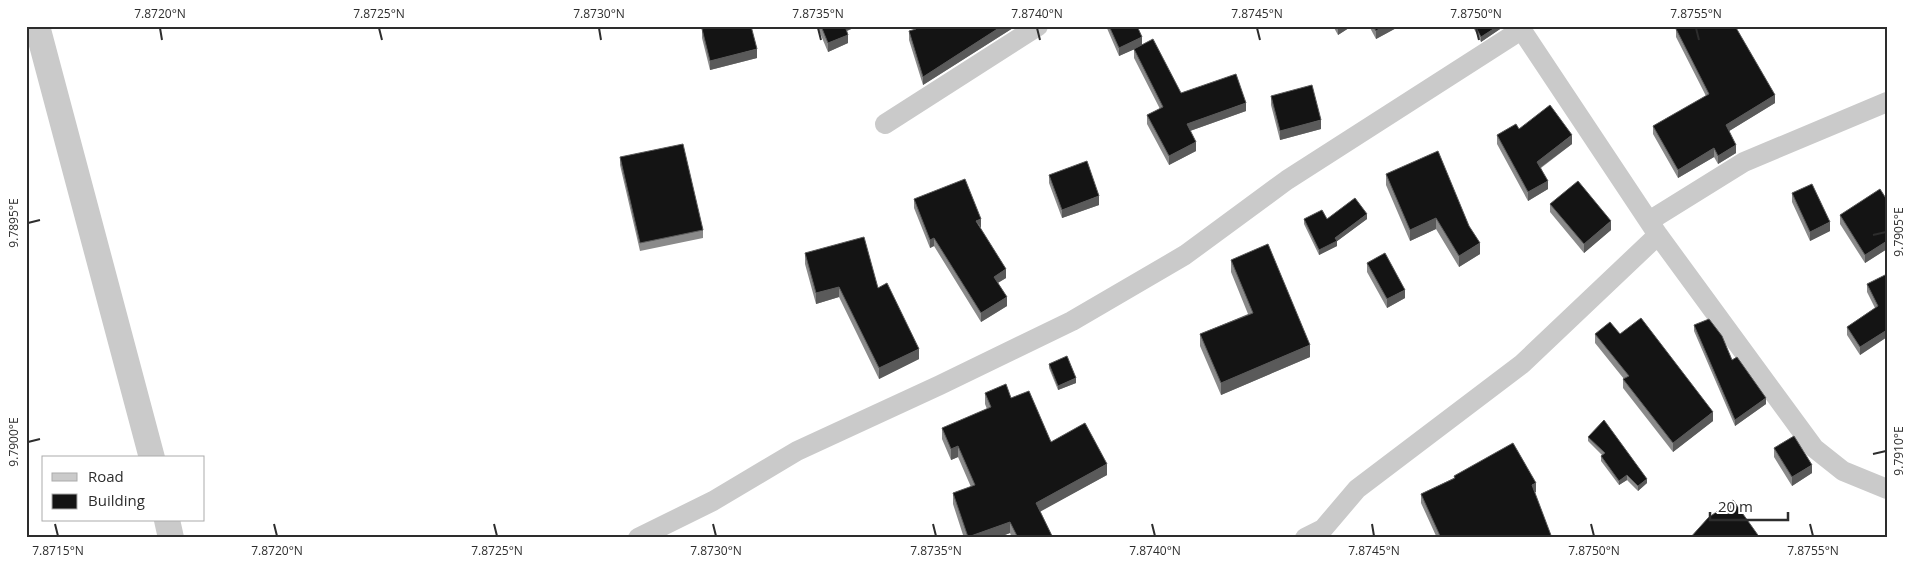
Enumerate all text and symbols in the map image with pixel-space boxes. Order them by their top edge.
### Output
text: 7.8720°N [134,5,186,22]
text: 7.8725°N [353,5,405,22]
text: 7.8730°N [573,5,625,22]
text: 7.8735°N [792,5,844,22]
text: 7.8740°N [1011,5,1063,22]
text: 7.8745°N [1231,5,1283,22]
text: 7.8750°N [1450,5,1502,22]
text: 7.8755°N [1670,5,1722,22]
text: 9.7895°E [5,198,22,248]
text: 9.7905°E [1890,207,1907,257]
text: 9.7900°E [5,417,22,467]
text: 9.7910°E [1890,426,1907,476]
legend [42,456,205,522]
text: Road [88,466,124,486]
scale bar [1710,489,1788,521]
text: Building [88,490,145,510]
text: 20 m [1718,496,1753,516]
text: 7.8715°N [32,542,84,559]
text: 7.8720°N [251,542,303,559]
text: 7.8725°N [471,542,523,559]
text: 7.8730°N [690,542,742,559]
text: 7.8735°N [910,542,962,559]
text: 7.8740°N [1129,542,1181,559]
text: 7.8745°N [1348,542,1400,559]
text: 7.8750°N [1568,542,1620,559]
text: 7.8755°N [1787,542,1839,559]

